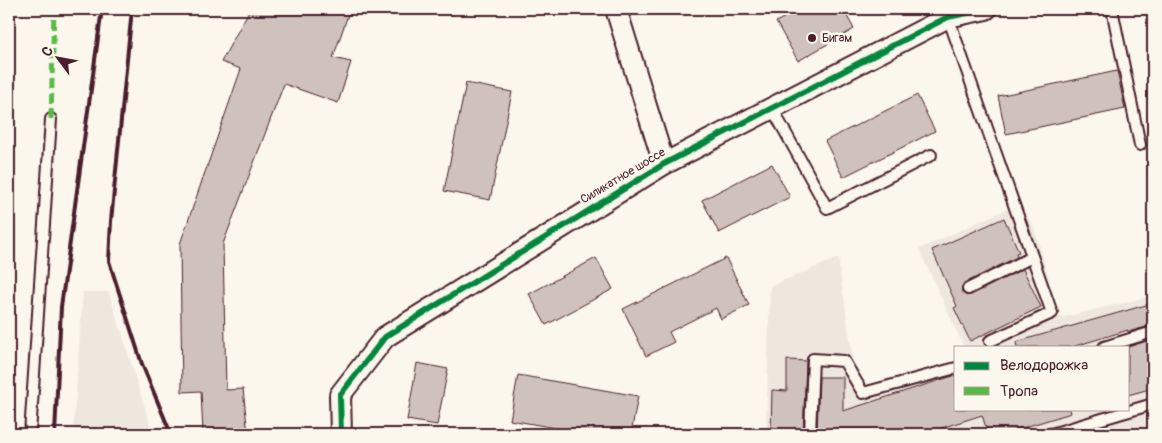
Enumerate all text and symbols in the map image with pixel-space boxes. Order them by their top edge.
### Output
place label: Бигам [822,31,852,46]
north arrow [32,32,82,82]
marker: Бигам [806,32,818,44]
text: С [38,43,57,60]
street label: Силикатное шоссе [578,145,668,207]
legend [954,346,1130,410]
text: Велодорожка [1000,356,1088,375]
text: Тропа [1000,382,1038,401]

